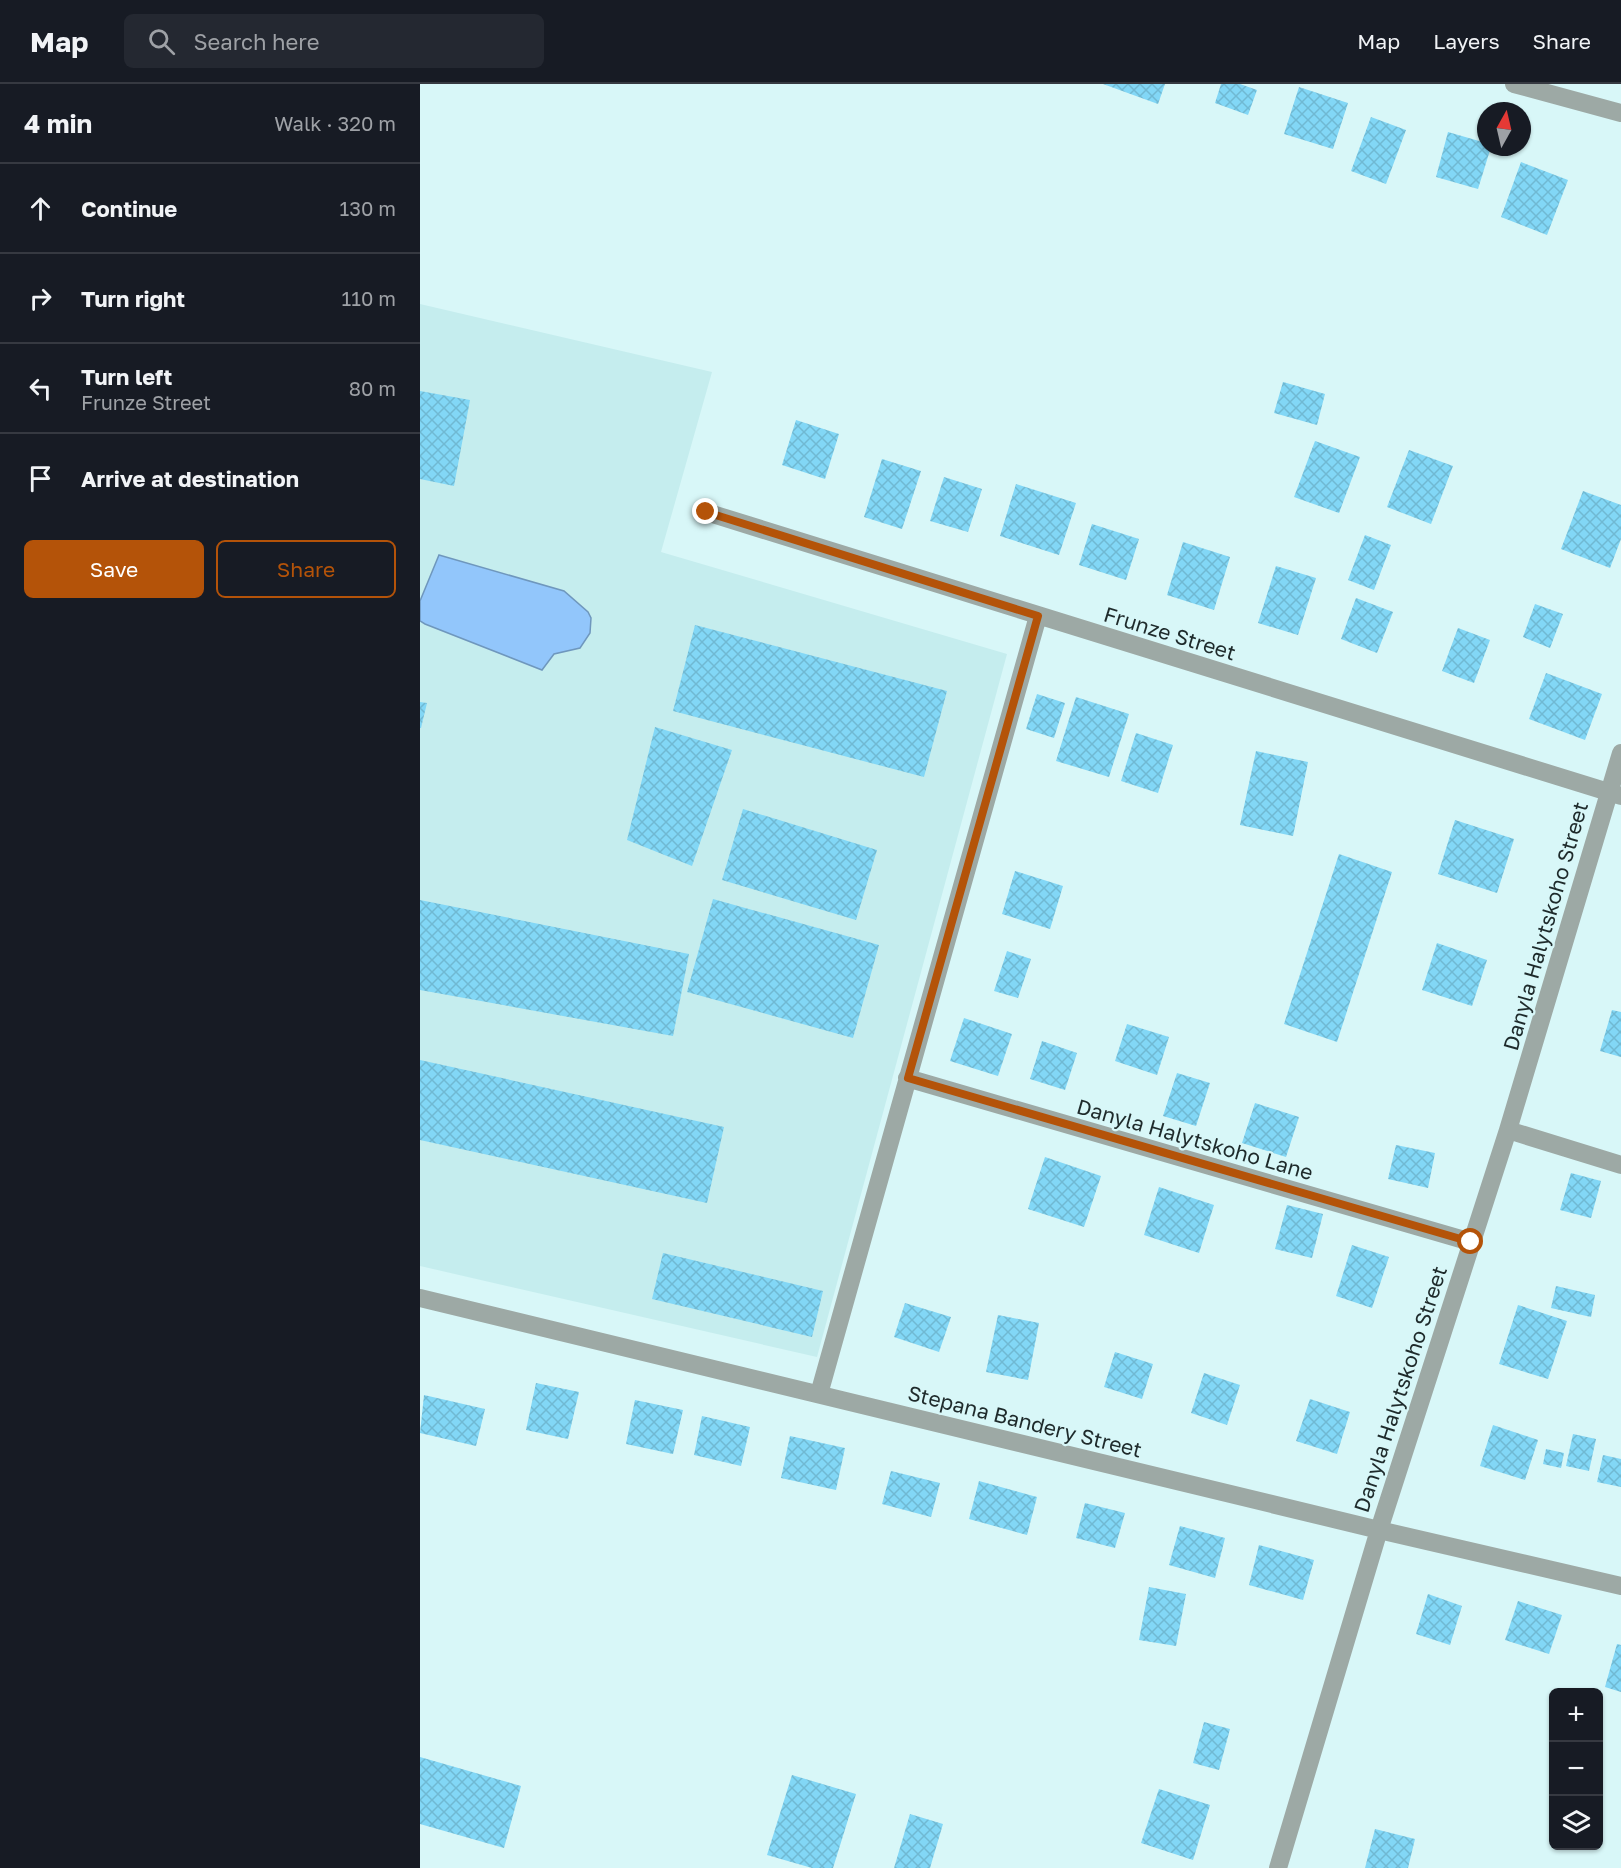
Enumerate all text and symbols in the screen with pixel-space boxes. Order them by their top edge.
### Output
search box [124,14,544,68]
text: Map [30,25,88,58]
icon: search [145,25,178,58]
text: Search here [193,28,319,55]
text: Map [1357,28,1400,54]
text: Layers [1433,28,1500,54]
text: Share [1533,28,1591,54]
north arrow [1477,102,1531,156]
text: 4 min [24,108,92,139]
text: Walk · 320 m [274,111,396,135]
icon: ahead [24,192,57,225]
text: Continue [81,195,177,222]
text: 130 m [340,196,396,220]
icon: right [24,282,57,315]
text: Turn right [81,285,185,312]
text: 110 m [342,286,396,310]
text: Turn left [81,363,172,390]
icon: left [24,372,57,405]
text: 80 m [349,376,396,400]
text: Frunze Street [81,390,211,414]
icon: arrive [24,462,57,495]
text: Arrive at destination [81,465,299,492]
route end [692,498,718,524]
button: Save [24,540,204,598]
button: Share [216,540,396,598]
street label: Frunze Street [1101,601,1239,665]
street label: Danyla Halytskoho Street [1497,799,1593,1053]
street label: Danyla Halytskoho Lane [1074,1093,1316,1185]
route start [1457,1228,1483,1254]
street label: Danyla Halytskoho Street [1348,1262,1452,1516]
street label: Stepana Bandery Street [905,1379,1145,1463]
map controls [1549,1688,1603,1850]
button: + [1549,1688,1603,1742]
button: − [1549,1742,1603,1796]
button: layers [1549,1796,1603,1850]

